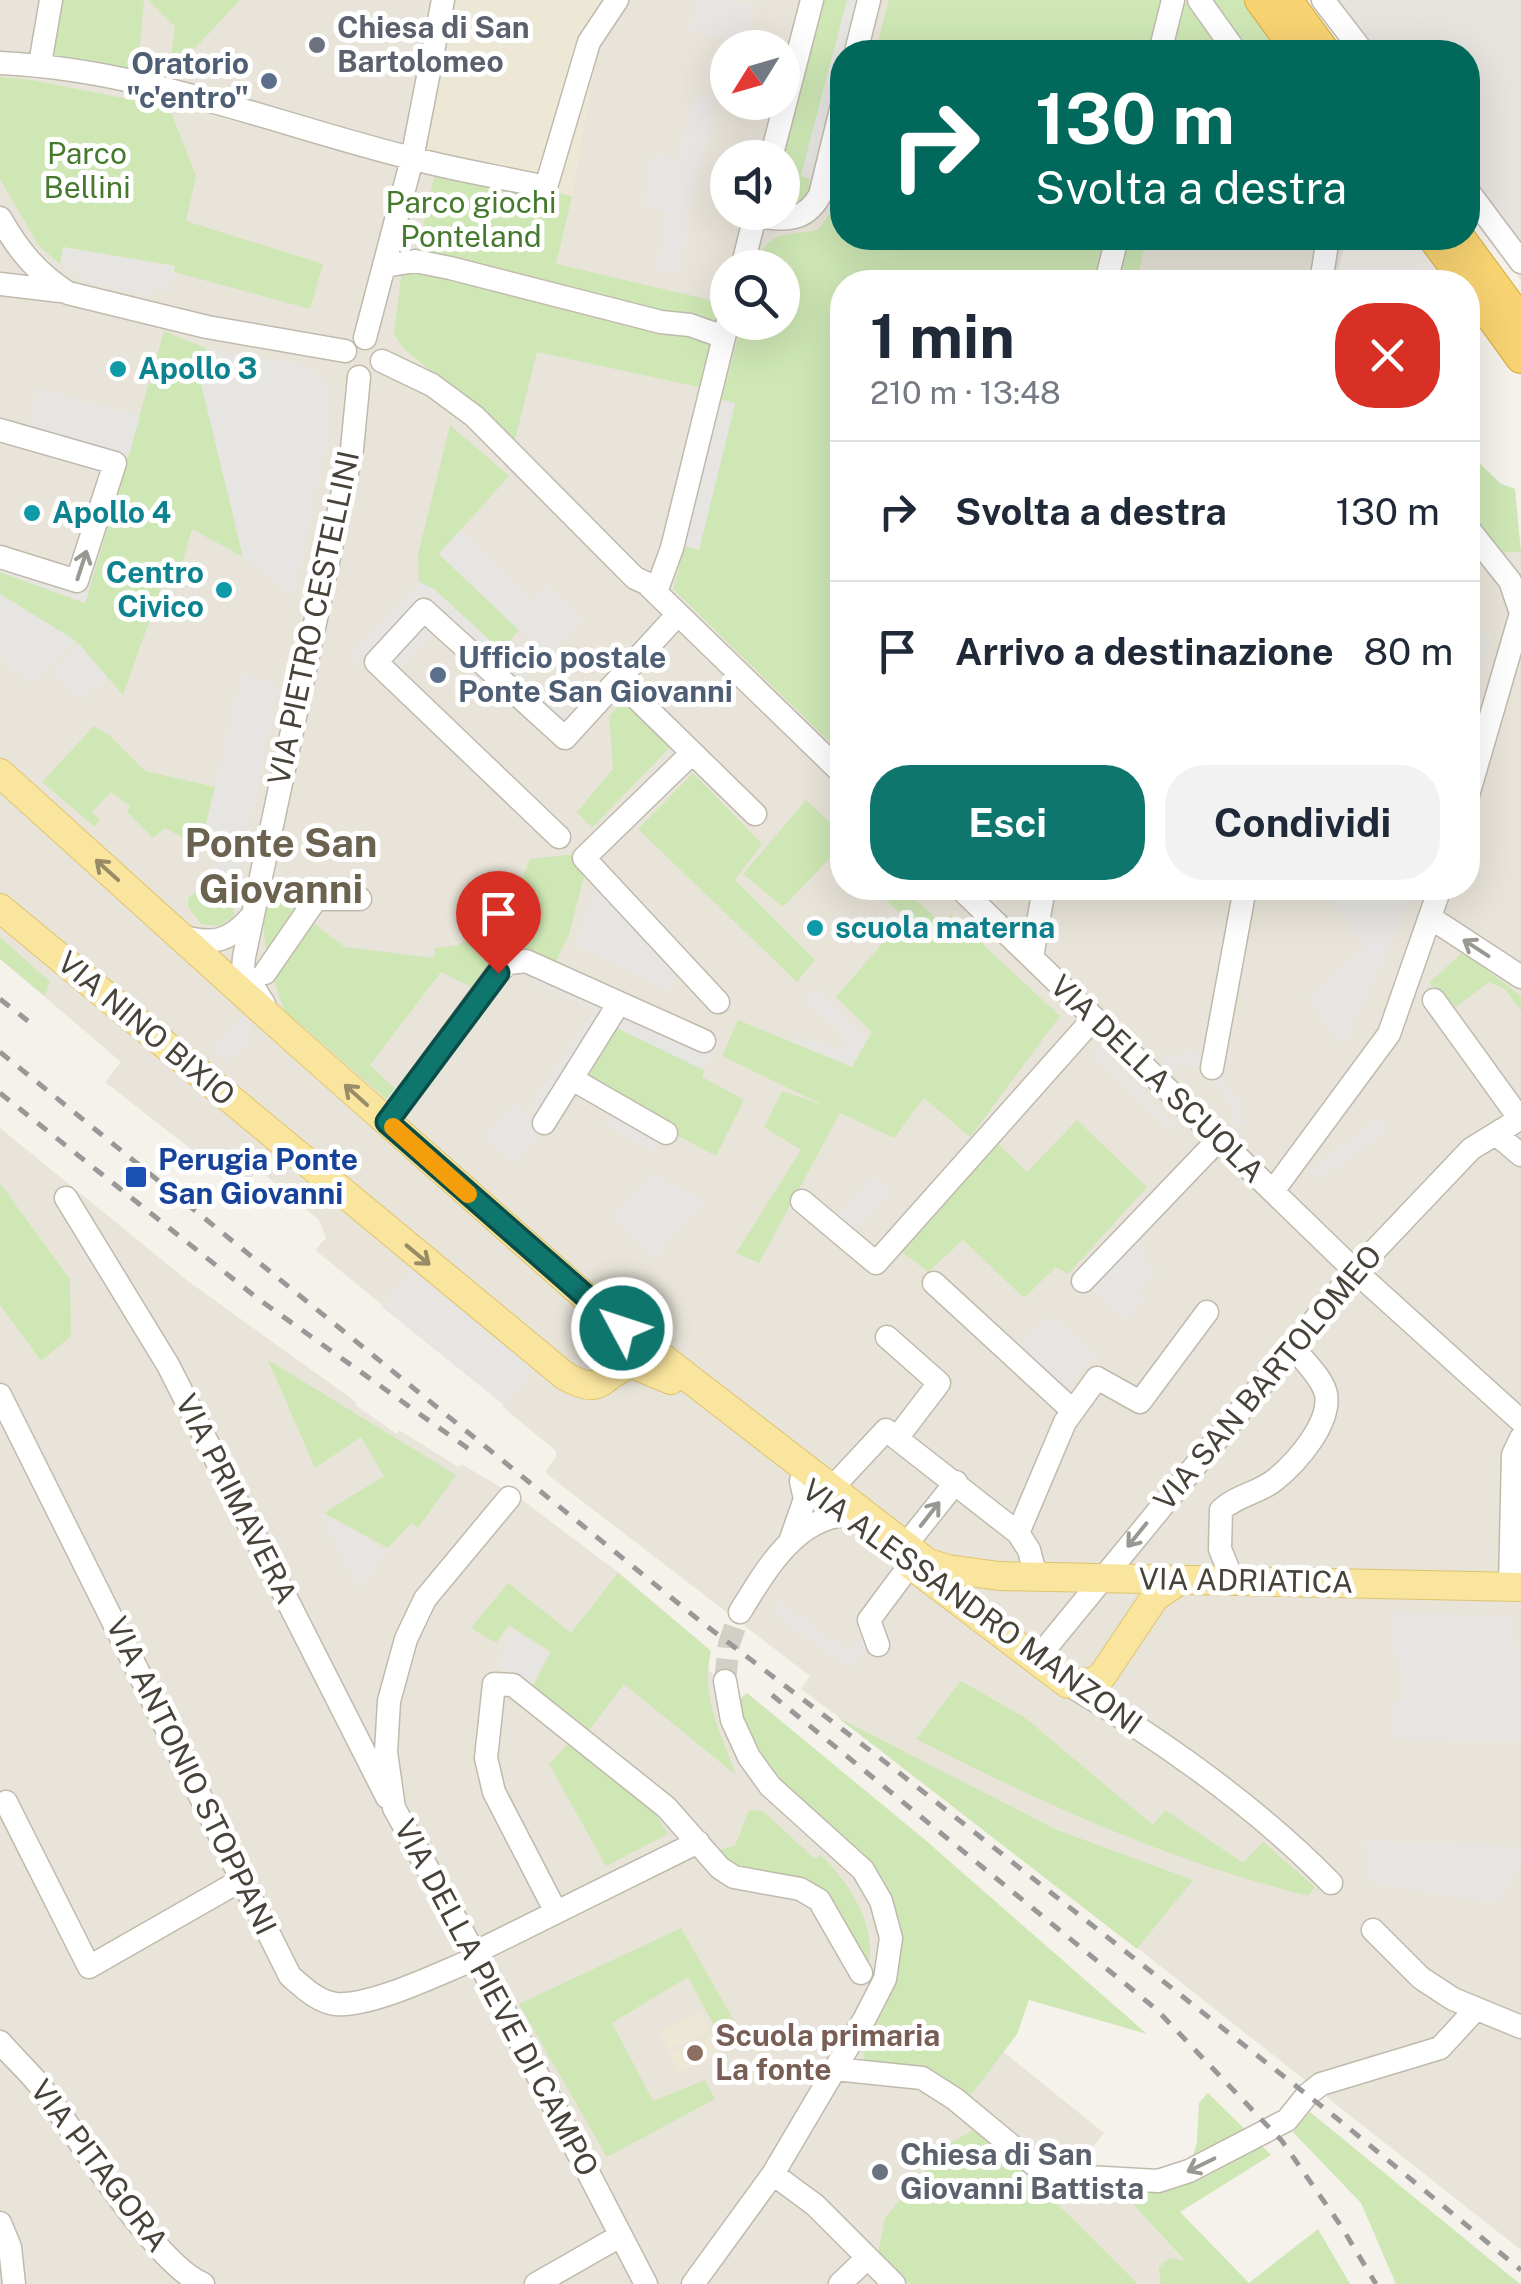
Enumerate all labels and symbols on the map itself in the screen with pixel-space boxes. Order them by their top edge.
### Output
place label: Chiesa di San Bartolomeo [337,9,530,79]
north arrow [710,30,800,120]
marker: Chiesa di San Bartolomeo [306,34,328,56]
place label: Oratorio "c'entro" [126,45,249,115]
marker: Oratorio "c'entro" [258,70,280,92]
park label: Parco Bellini [43,135,131,205]
park label: Parco giochi Ponteland [385,184,557,254]
place label: Apollo 3 [138,350,258,386]
marker: Apollo 3 [107,358,129,380]
street label: VIA PIETRO CESTELLINI [260,447,366,788]
place label: Apollo 4 [52,494,171,530]
marker: Apollo 4 [21,502,43,524]
one-way arrow [74,550,92,581]
place label: Centro Civico [106,554,204,624]
marker: Centro Civico [213,579,235,601]
place label: Ufficio postale Ponte San Giovanni [458,639,733,709]
marker: Ufficio postale Ponte San Giovanni [427,664,449,686]
district label: Ponte San Giovanni [184,819,378,912]
one-way arrow [95,859,120,882]
pin [456,871,541,974]
place label: scuola materna [835,909,1055,945]
marker: scuola materna [804,917,826,939]
one-way arrow [1462,937,1490,958]
street label: VIA NINO BIXIO [51,944,243,1113]
street label: VIA DELLA SCUOLA [1043,967,1272,1190]
one-way arrow [344,1084,370,1107]
place label: Perugia Ponte San Giovanni [158,1141,358,1211]
marker: Perugia Ponte San Giovanni [123,1164,149,1190]
street label: VIA SAN BARTOLOMEO [1146,1238,1389,1517]
one-way arrow [405,1243,431,1265]
position arrow [570,1276,674,1380]
street label: VIA PRIMAVERA [169,1388,305,1609]
street label: VIA ALESSANDRO MANZONI [796,1471,1150,1742]
one-way arrow [919,1502,941,1528]
one-way arrow [1126,1522,1148,1548]
street label: VIA ADRIATICA [1138,1560,1354,1600]
street label: VIA ANTONIO STOPPANI [99,1611,285,1940]
street label: VIA DELLA PIEVE DI CAMPO [387,1813,606,2182]
place label: Scuola primaria La fonte [715,2017,940,2087]
marker: Scuola primaria La fonte [684,2042,706,2064]
street label: VIA PITAGORA [23,2072,176,2258]
place label: Chiesa di San Giovanni Battista [900,2136,1144,2206]
one-way arrow [1187,2156,1217,2175]
marker: Chiesa di San Giovanni Battista [869,2161,891,2183]

